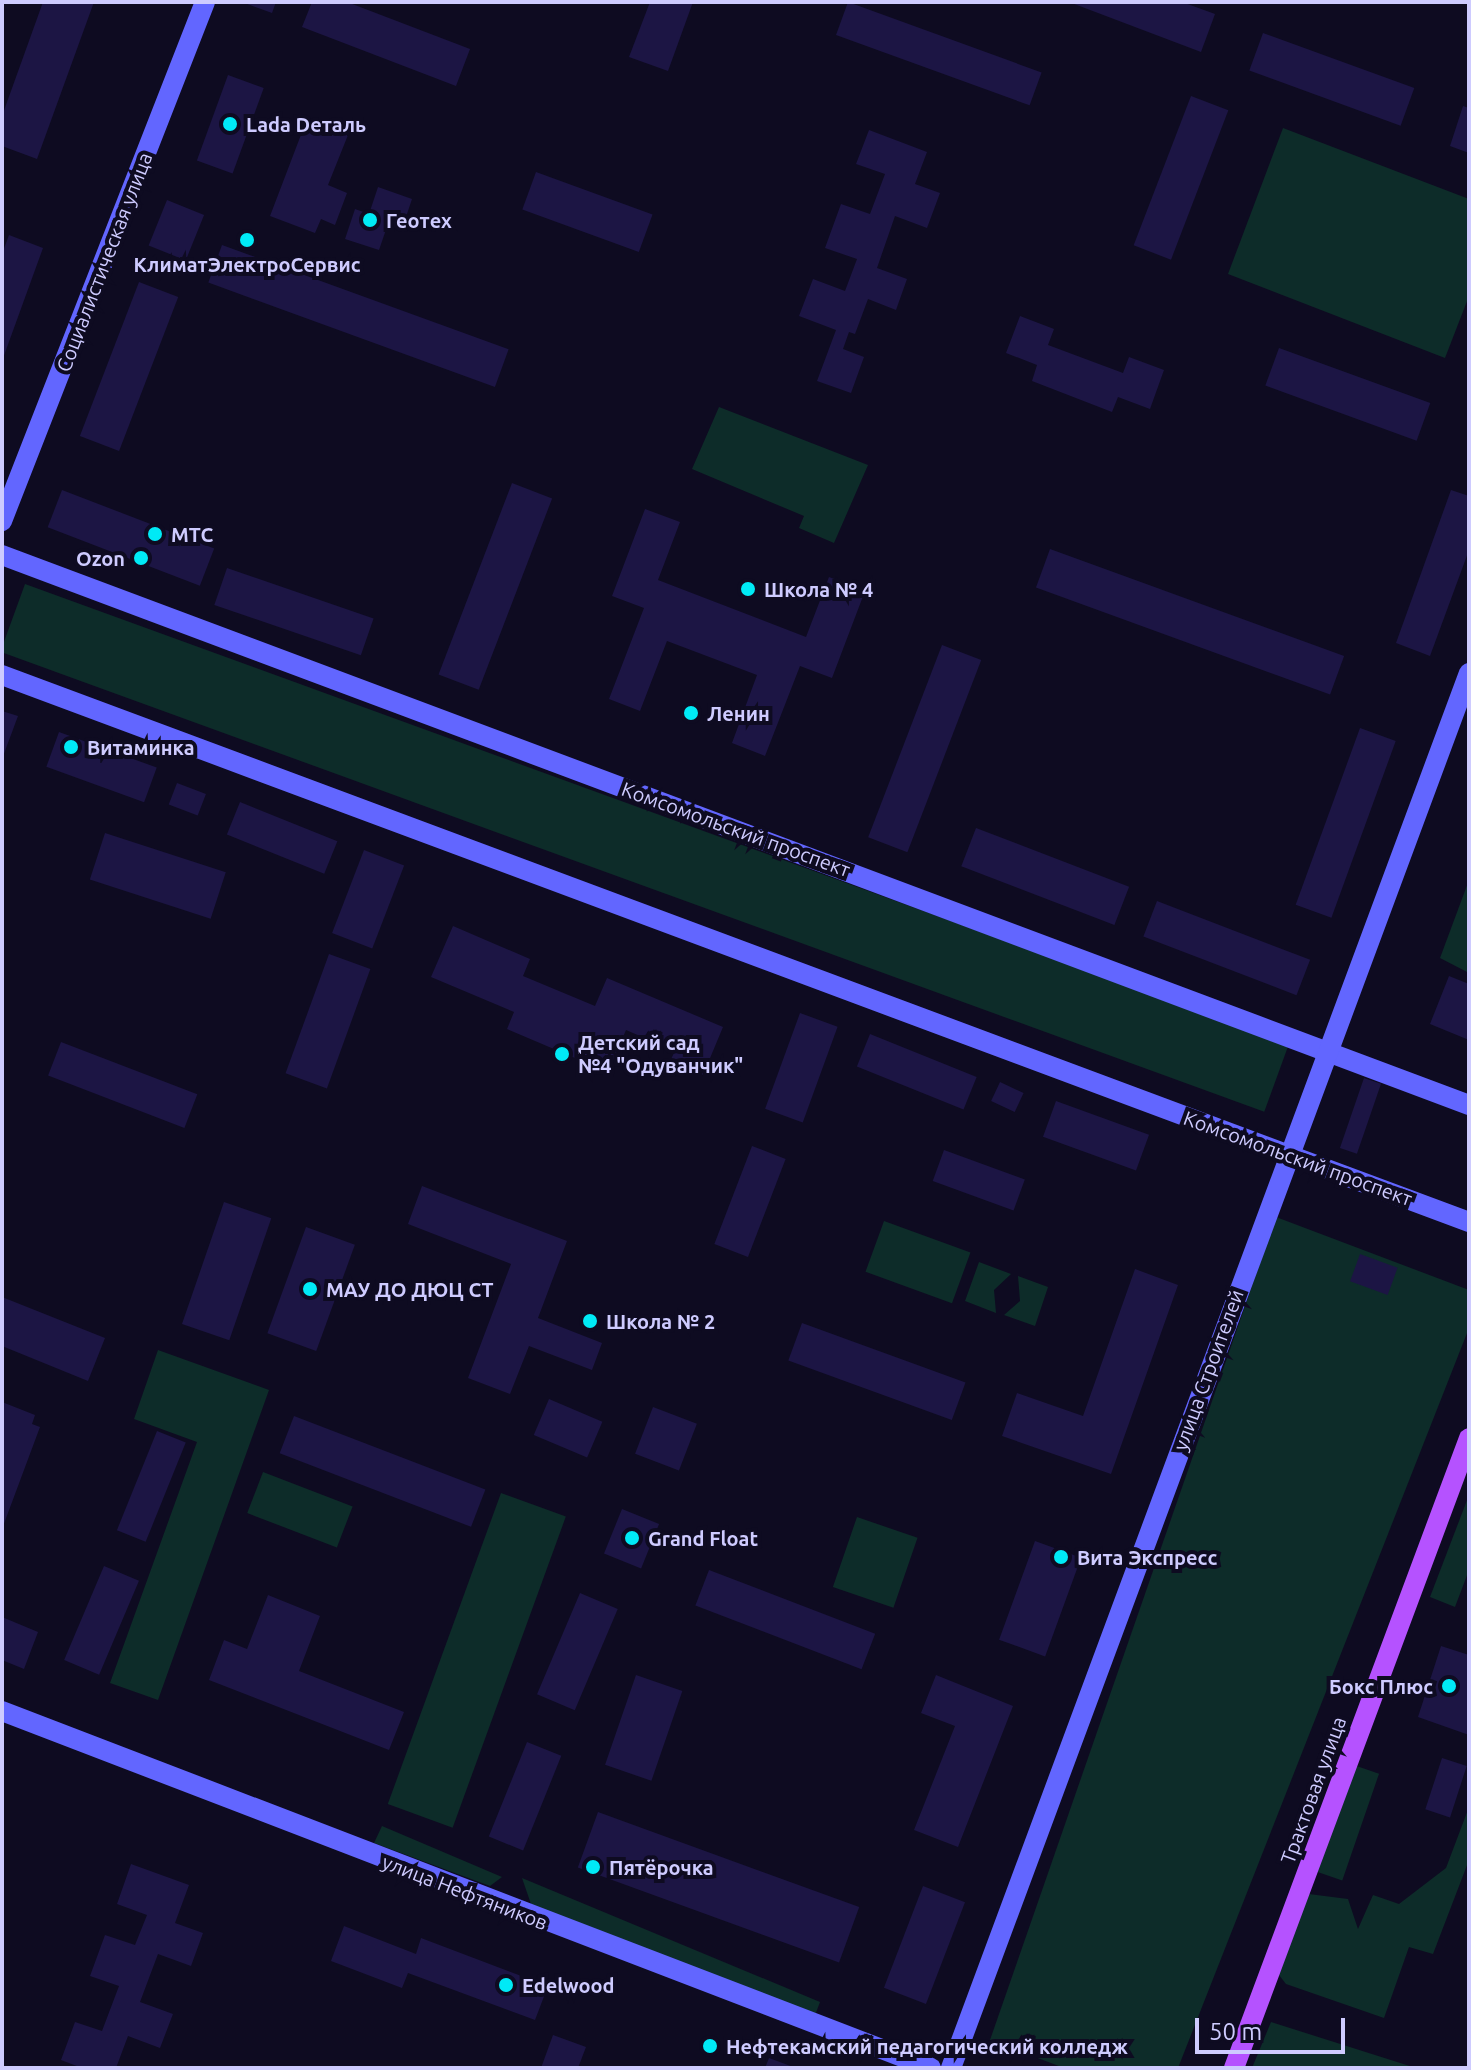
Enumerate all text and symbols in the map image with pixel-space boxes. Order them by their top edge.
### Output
place label: Lada Dеталь [246,112,366,136]
marker: Lada Dеталь [221,115,239,133]
street label: Социалистическая улица [51,149,157,375]
place label: Геотех [386,208,452,232]
marker: Геотех [361,211,379,229]
marker: КлиматЭлектроСервис [238,231,256,249]
place label: КлиматЭлектроСервис [133,252,361,276]
place label: МТС [171,522,213,546]
marker: МТС [146,525,164,543]
place label: Ozon [76,546,125,570]
marker: Ozon [132,549,150,567]
place label: Школа № 4 [764,577,873,601]
marker: Школа № 4 [739,580,757,598]
place label: Ленин [707,701,770,725]
marker: Ленин [682,704,700,722]
place label: Витаминка [87,735,195,759]
marker: Витаминка [62,738,80,756]
street label: Комсомольский проспект [619,776,853,882]
place label: Детский сад №4 "Одуванчик" [578,1030,743,1077]
marker: Детский сад №4 "Одуванчик" [553,1045,571,1063]
street label: Комсомольский проспект [1181,1105,1415,1211]
place label: МАУ ДО ДЮЦ СТ [326,1277,494,1301]
marker: МАУ ДО ДЮЦ СТ [301,1280,319,1298]
street label: улица Строителей [1168,1286,1248,1454]
place label: Школа № 2 [606,1309,715,1333]
marker: Школа № 2 [581,1312,599,1330]
place label: Grand Float [648,1526,758,1550]
marker: Grand Float [623,1529,641,1547]
place label: Вита Экспресс [1077,1545,1217,1569]
marker: Вита Экспресс [1052,1548,1070,1566]
place label: Бокс Плюс [1329,1674,1433,1698]
marker: Бокс Плюс [1440,1677,1458,1695]
street label: Трактовая улица [1275,1713,1351,1867]
street label: улица Нефтяников [379,1849,551,1935]
place label: Пятёрочка [609,1855,714,1879]
marker: Пятёрочка [584,1858,602,1876]
place label: Edelwood [522,1973,615,1997]
marker: Edelwood [497,1976,515,1994]
scale bar [1199,2002,1349,2052]
text: 50 m [1209,2018,1262,2045]
place label: Нефтекамский педагогический колледж [726,2034,1128,2058]
marker: Нефтекамский педагогический колледж [701,2037,719,2055]

